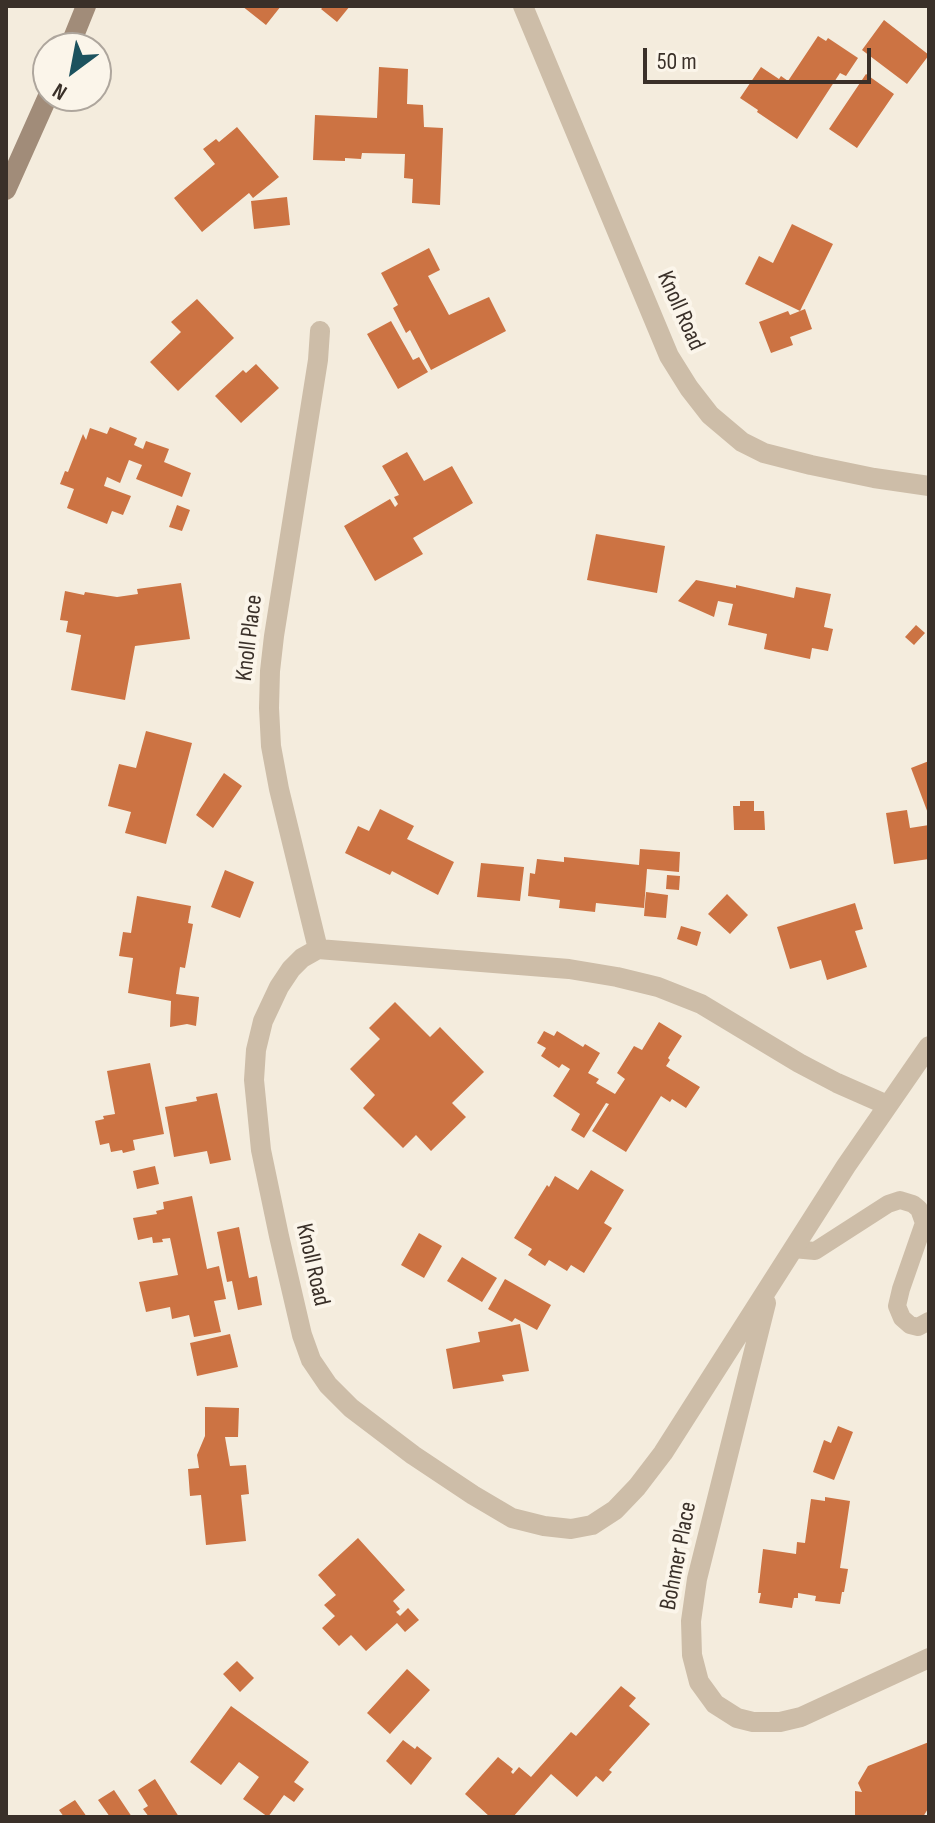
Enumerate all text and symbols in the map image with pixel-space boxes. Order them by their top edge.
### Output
north arrow [32,32,112,112]
scale bar [647,32,875,82]
text: 50 m [657,47,697,76]
text: N [48,77,72,106]
street label: Knoll Road [650,267,710,355]
street label: Knoll Place [230,593,270,683]
street label: Knoll Road [289,1221,335,1309]
street label: Bohmer Place [654,1499,704,1613]

